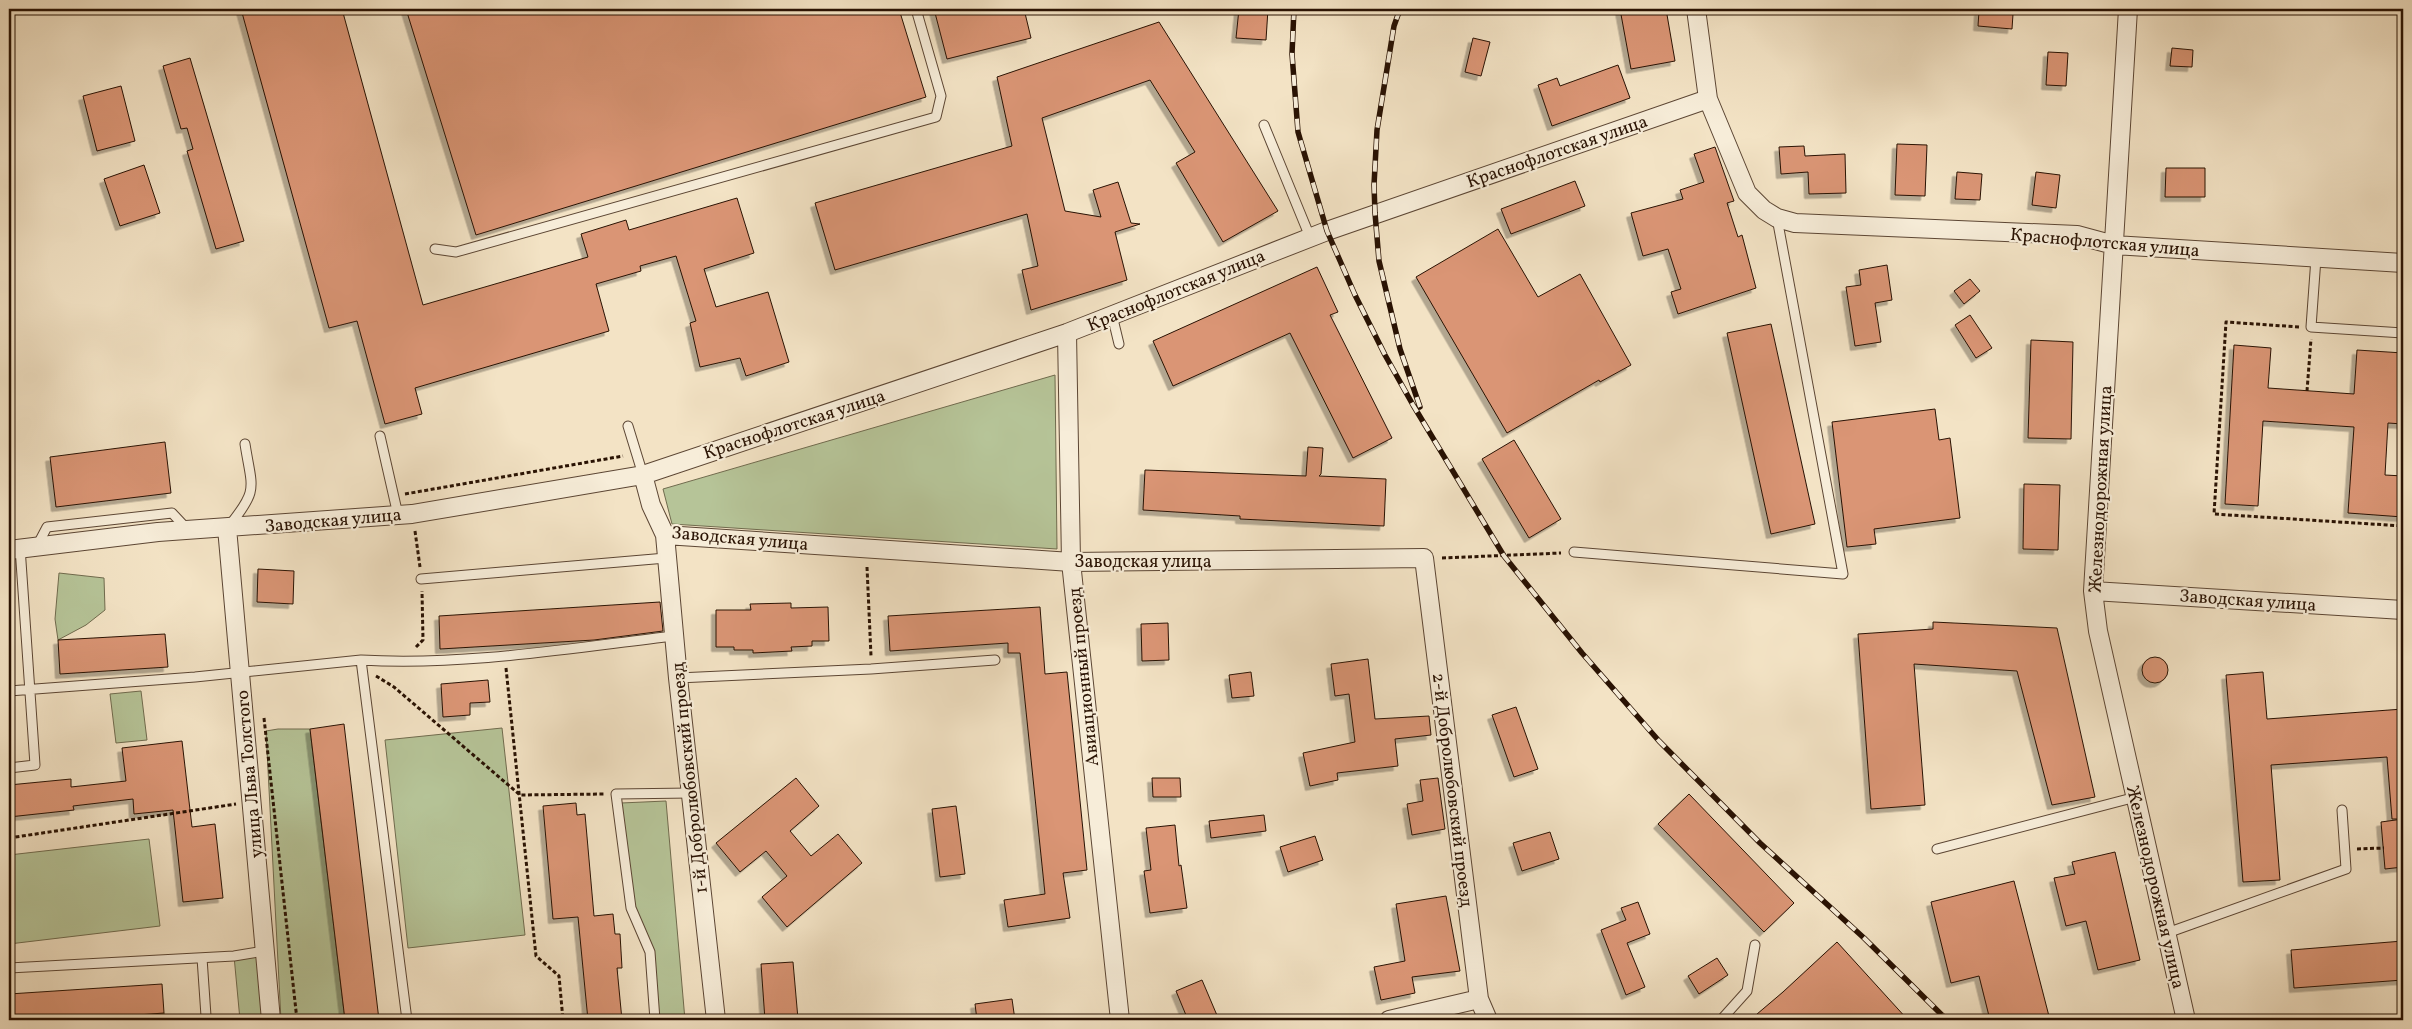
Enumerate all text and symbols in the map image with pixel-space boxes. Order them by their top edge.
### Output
street label: Краснофлотская улица [1464,110,1651,195]
street label: Краснофлотская улица [2009,223,2201,264]
street label: Краснофлотская улица [1084,244,1269,339]
street label: Краснофлотская улица [700,384,889,467]
street label: Железнодорожная улица [2084,384,2119,594]
street label: Заводская улица [264,503,403,540]
street label: Заводская улица [670,521,809,558]
street label: Заводская улица [1074,550,1212,575]
street label: Заводская улица [2179,584,2317,619]
street label: Авиационный проезд [1063,586,1106,767]
street label: 1-й Добролюбовский проезд [666,661,715,895]
street label: 2-й Добролюбовский проезд [1425,672,1478,909]
street label: улица Льва Толстого [231,689,270,859]
street label: Железнодорожная улица [2119,783,2190,992]

